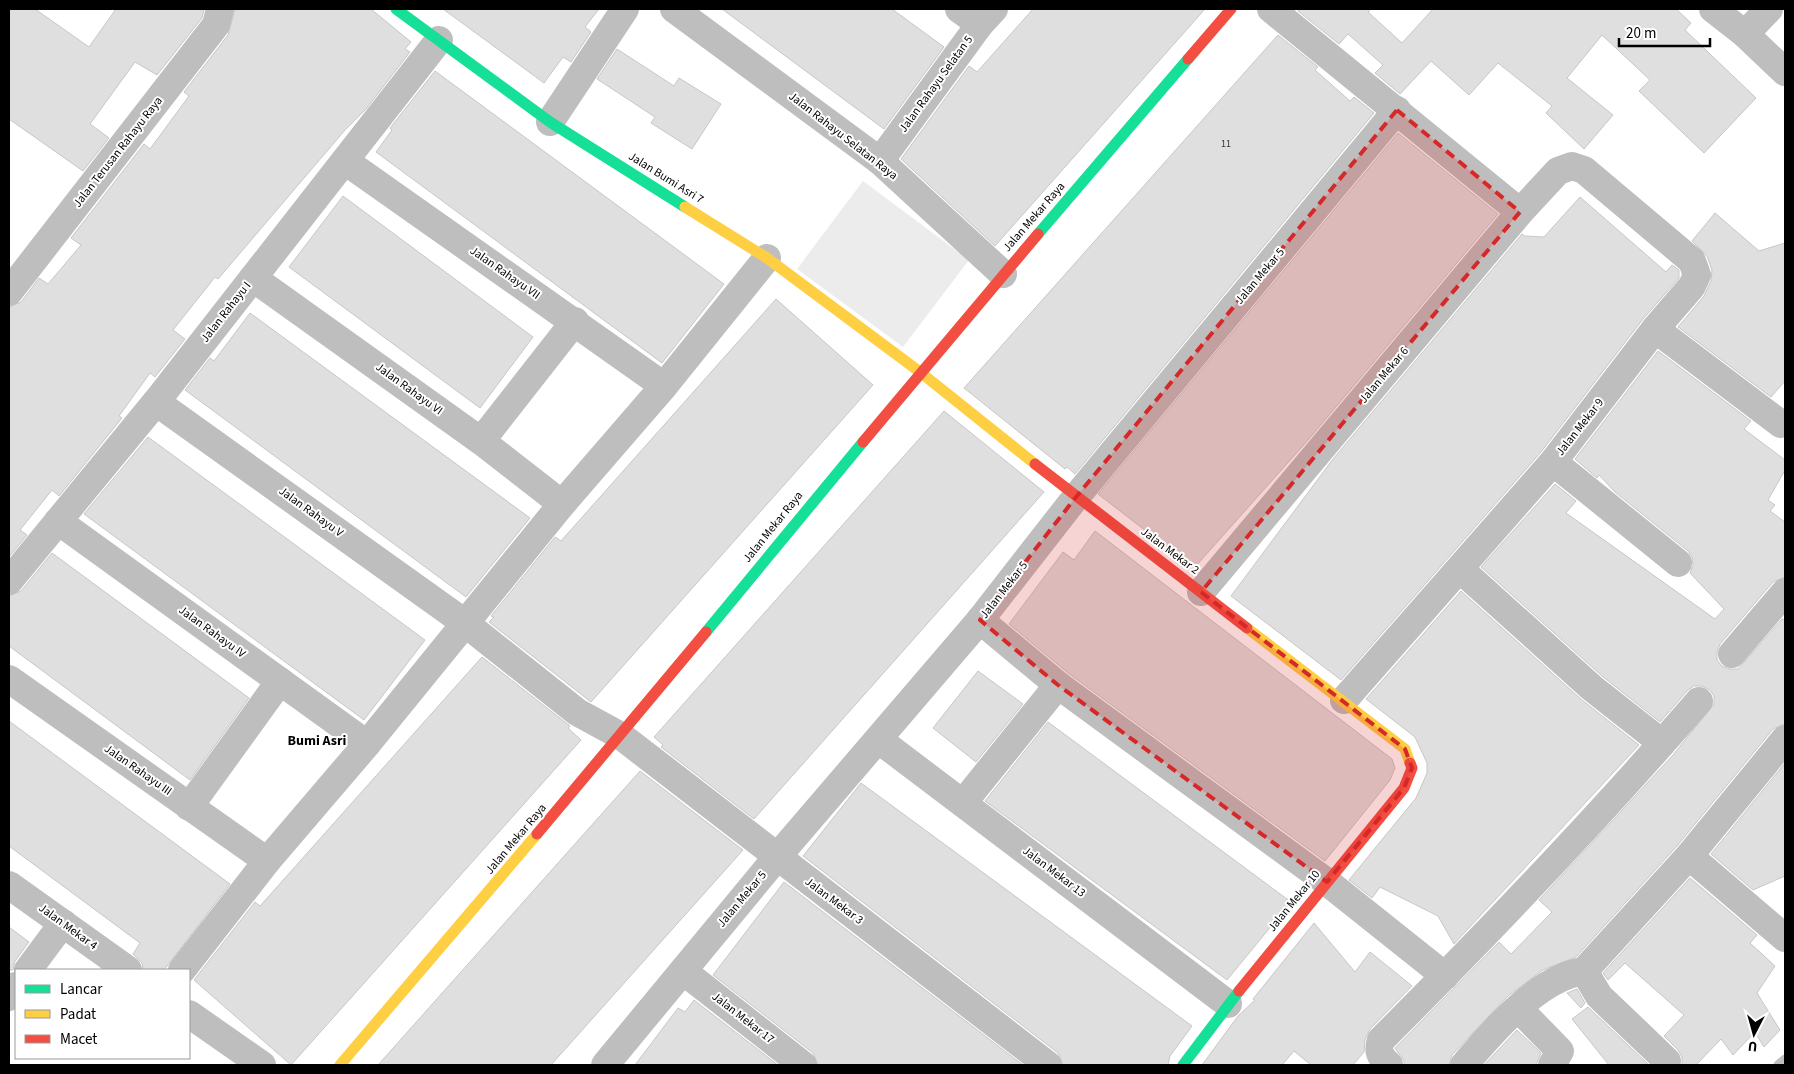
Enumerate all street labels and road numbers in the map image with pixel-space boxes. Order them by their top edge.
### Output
street label: Jalan Rahayu Selatan 5 [895,32,977,136]
street label: Jalan Rahayu Selatan Raya [785,88,901,184]
street label: Jalan Terusan Rahayu Raya [69,93,167,211]
street label: Jalan Bumi Asri 7 [625,148,707,208]
street label: Jalan Mekar Raya [999,179,1069,255]
street label: Jalan Rahayu VII [466,242,544,304]
street label: Jalan Mekar 5 [1231,244,1289,308]
street label: Jalan Rahayu I [197,278,255,346]
street label: Jalan Mekar 6 [1355,343,1413,407]
street label: Jalan Rahayu VI [372,359,446,419]
street label: Jalan Mekar 9 [1552,395,1608,459]
street label: Jalan Rahayu V [275,483,347,542]
street label: Jalan Mekar Raya [739,488,807,566]
street label: Jalan Mekar 2 [1137,523,1203,579]
street label: Jalan Mekar 5 [976,558,1032,622]
street label: Jalan Rahayu IV [175,602,250,663]
street label: Jalan Rahayu III [101,740,175,800]
street label: Jalan Mekar Raya [481,800,551,878]
street label: Jalan Mekar 13 [1019,843,1089,901]
street label: Jalan Mekar 5 [713,867,771,931]
street label: Jalan Mekar 10 [1264,867,1324,935]
street label: Jalan Mekar 3 [801,873,867,929]
street label: Jalan Mekar 4 [35,900,101,954]
street label: Jalan Mekar 17 [708,988,778,1048]

